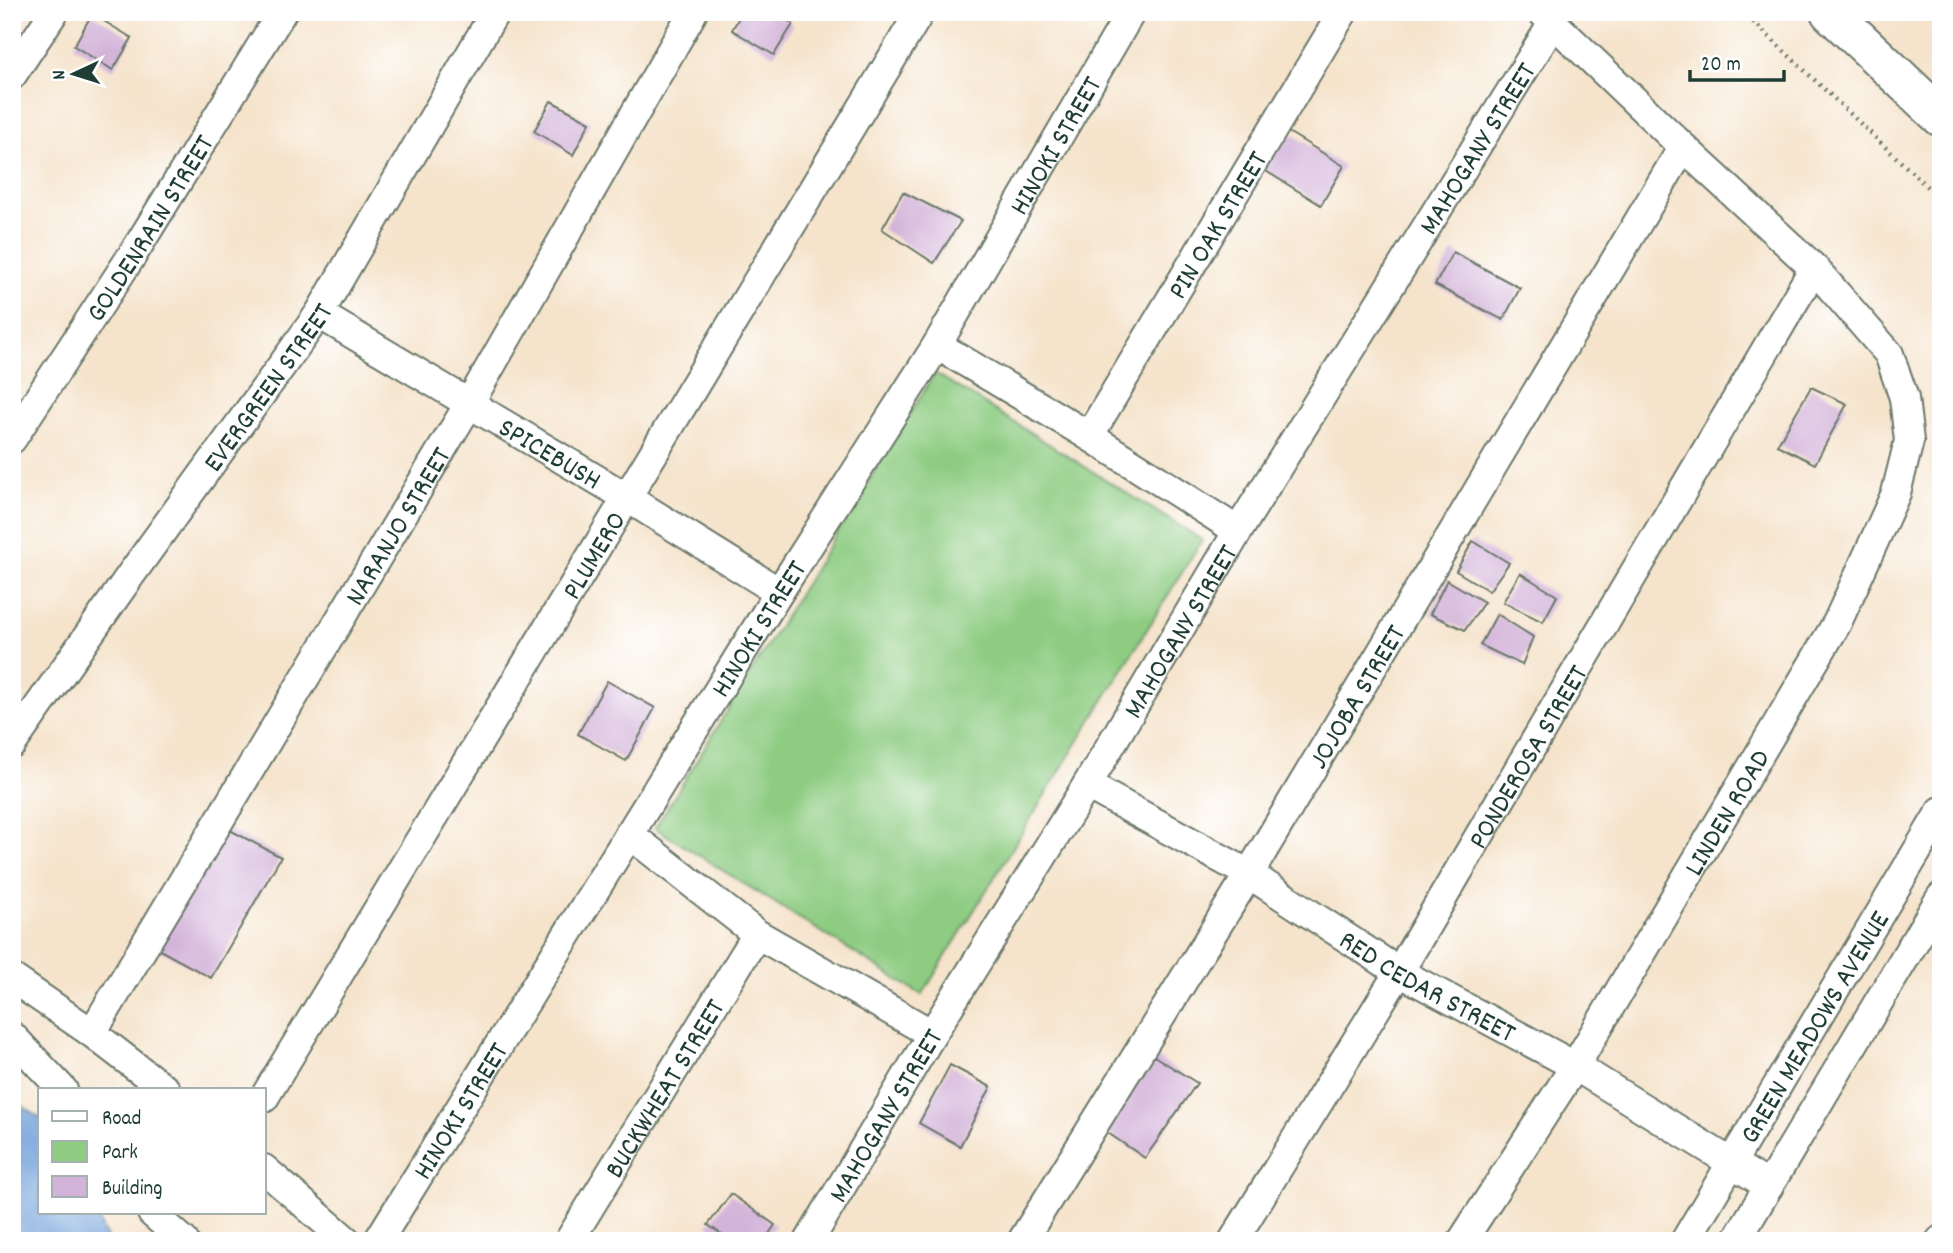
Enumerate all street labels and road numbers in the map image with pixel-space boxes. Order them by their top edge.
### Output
street label: MAHOGANY STREET [1412,56,1549,244]
street label: HINOKI STREET [1002,70,1114,224]
street label: GOLDENRAIN STREET [79,128,227,332]
street label: PIN OAK STREET [1160,145,1280,308]
street label: EVERGREEN STREET [196,297,346,482]
street label: SPICEBUSH [489,410,607,503]
street label: NARANJO STREET [338,441,464,615]
street label: PLUMERO [555,505,639,609]
street label: MAHOGANY STREET [1116,538,1250,727]
street label: HINOKI STREET [704,554,819,707]
street label: JOJOBA STREET [1301,619,1418,778]
street label: PONDEROSA STREET [1461,659,1601,858]
street label: LINDEN ROAD [1677,743,1783,885]
street label: GREEN MEADOWS AVENUE [1732,904,1902,1153]
street label: RED CEDAR STREET [1329,923,1521,1056]
street label: BUCKWHEAT STREET [597,993,737,1187]
street label: MAHOGANY STREET [821,1023,956,1212]
street label: HINOKI STREET [405,1036,521,1189]

